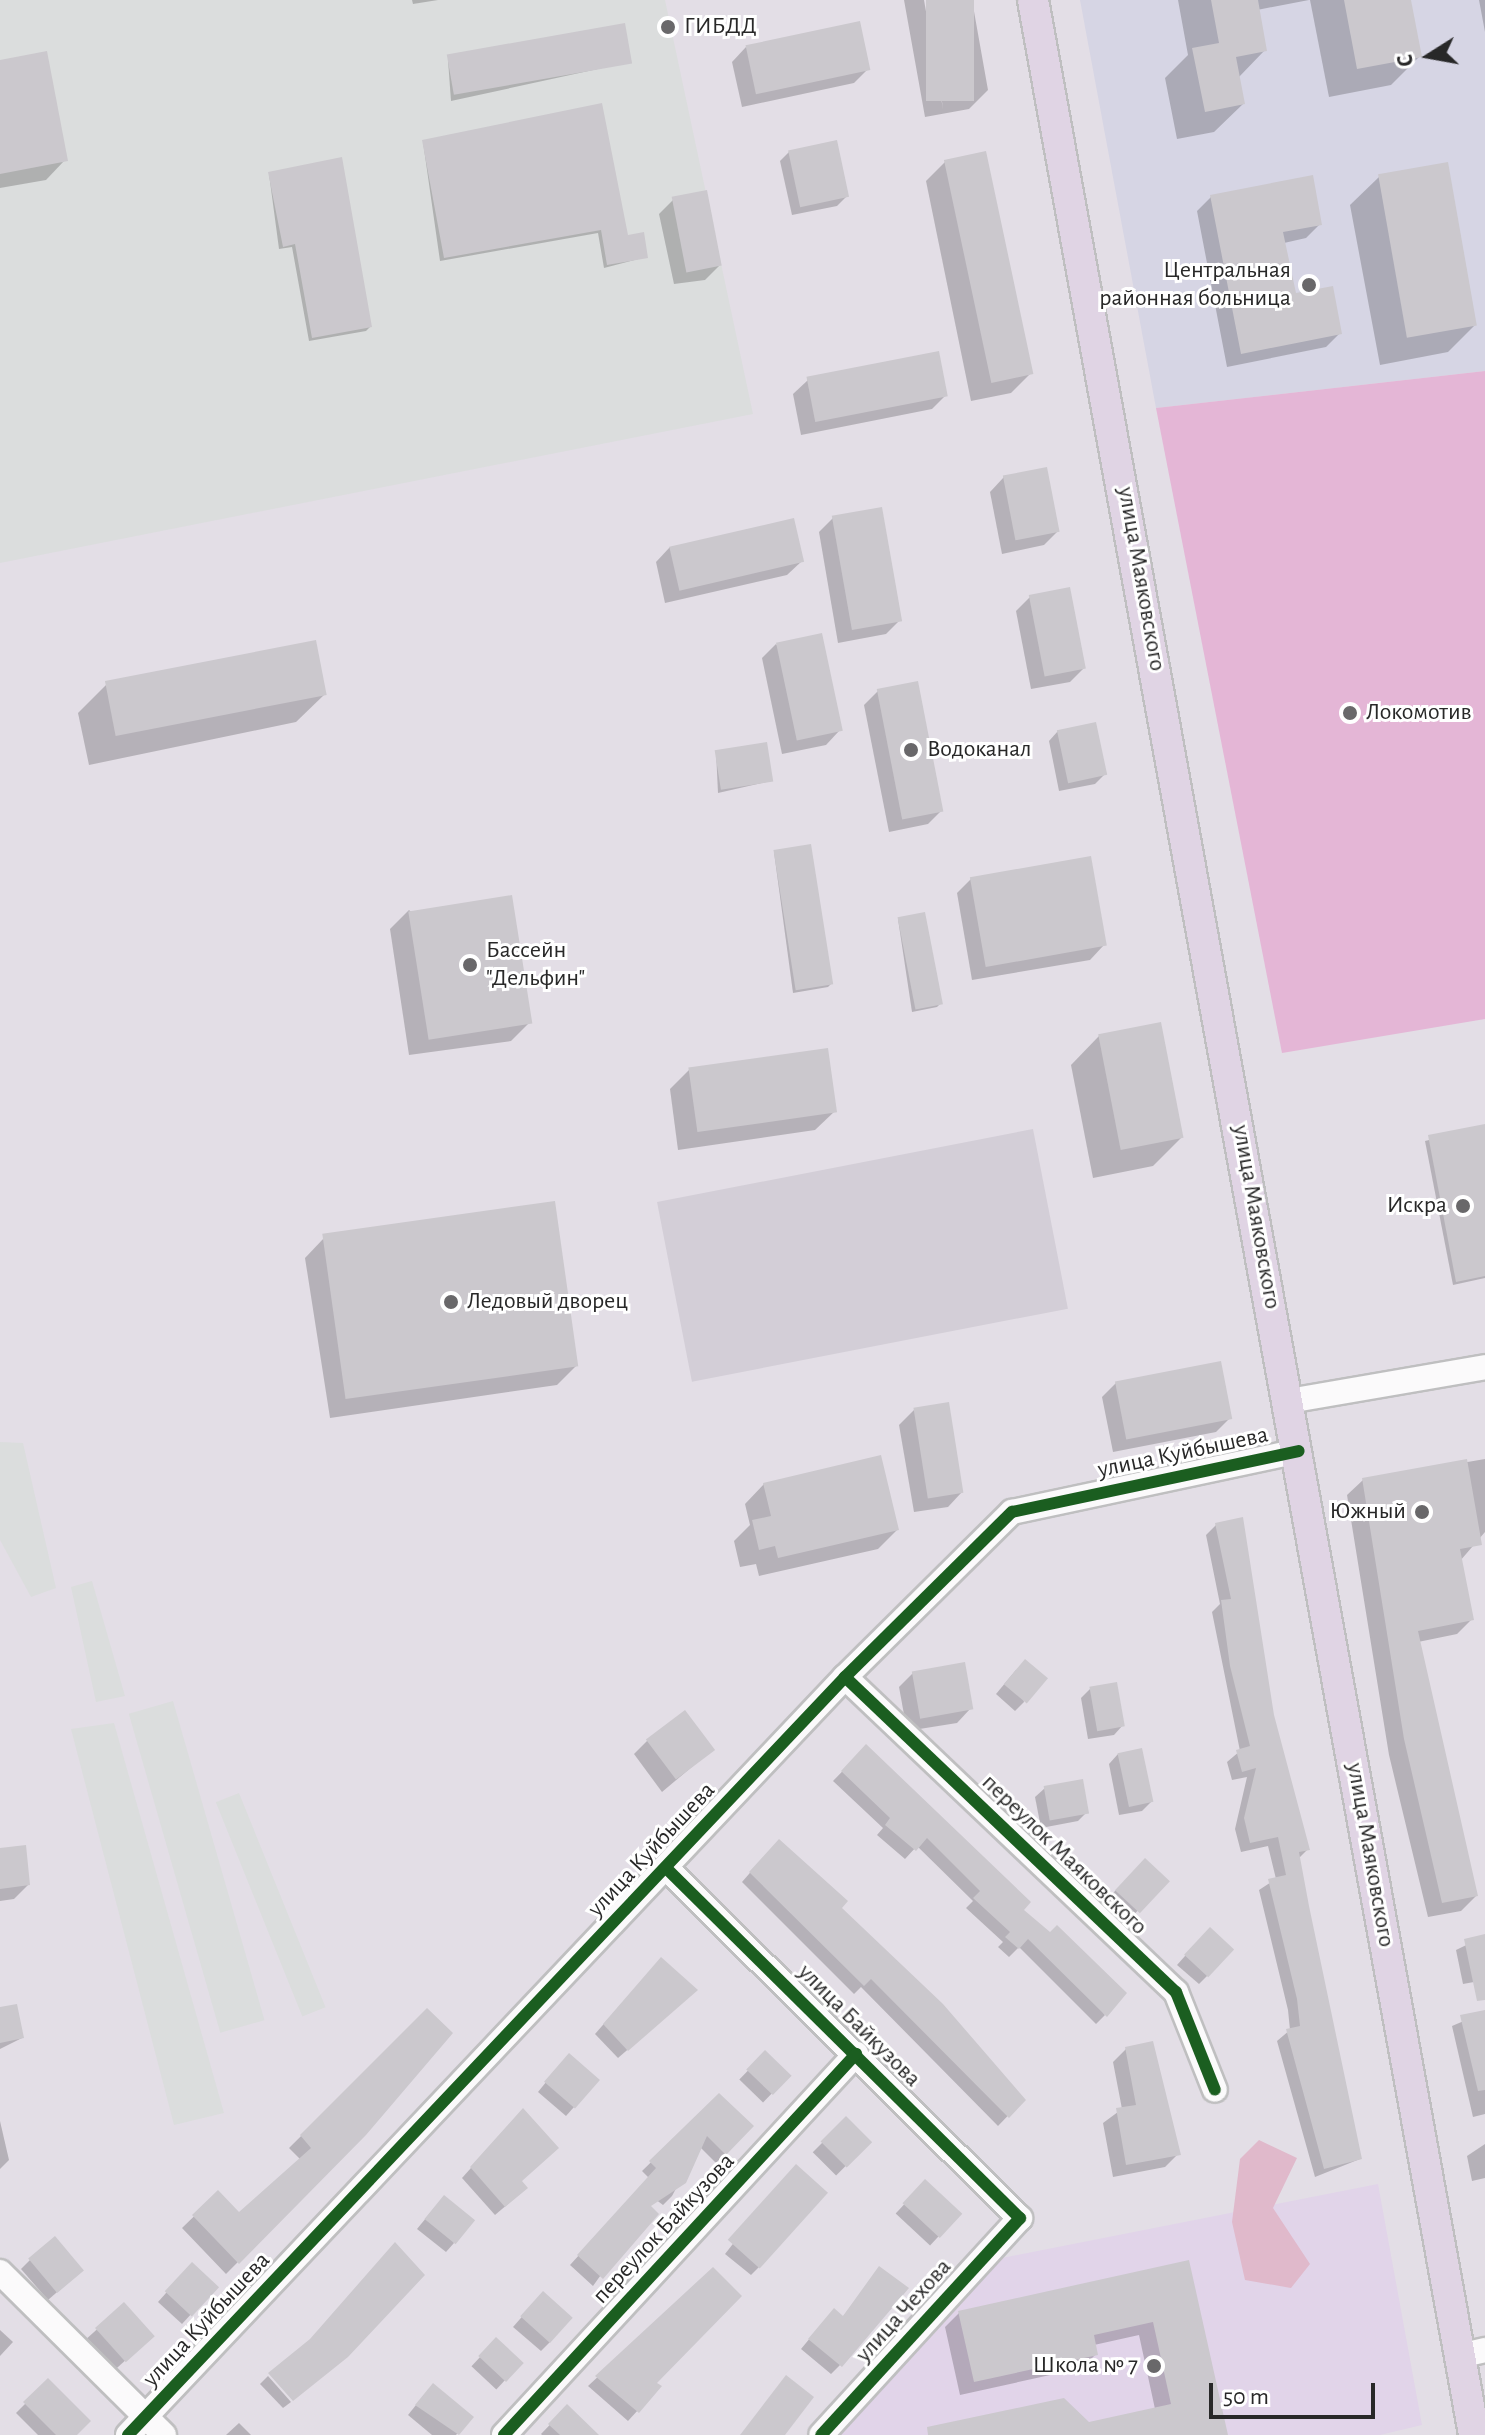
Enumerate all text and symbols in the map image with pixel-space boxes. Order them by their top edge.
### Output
place label: ГИБДД [684,13,757,41]
north arrow [1389,16,1469,96]
marker: ГИБДД [659,18,677,36]
text: С [1393,53,1417,69]
place label: Центральная районная больница [1099,257,1291,313]
marker: Центральная районная больница [1298,274,1320,296]
street label: улица Маяковского [1111,485,1171,673]
place label: Локомотив [1366,699,1472,727]
marker: Локомотив [1341,704,1359,722]
place label: Водоканал [927,736,1031,764]
marker: Водоканал [902,741,920,759]
place label: Бассейн "Дельфин" [486,937,585,993]
marker: Бассейн "Дельфин" [461,956,479,974]
street label: улица Маяковского [1226,1123,1286,1311]
place label: Искра [1387,1192,1447,1220]
marker: Искра [1454,1197,1472,1215]
place label: Ледовый дворец [467,1288,628,1316]
marker: Ледовый дворец [442,1293,460,1311]
street label: улица Куйбышева [1095,1421,1271,1485]
place label: Южный [1330,1498,1406,1526]
marker: Южный [1413,1503,1431,1521]
street label: улица Маяковского [1340,1761,1400,1949]
street label: переулок Маяковского [975,1769,1153,1941]
street label: улица Куйбышева [582,1777,722,1923]
street label: улица Байкузова [791,1958,927,2094]
street label: переулок Байкузова [587,2148,741,2310]
street label: улица Куйбышева [137,2247,277,2393]
street label: улица Чехова [850,2253,958,2369]
place label: Школа № 7 [1033,2352,1138,2380]
marker: Школа № 7 [1145,2357,1163,2375]
scale bar [1213,2367,1379,2417]
text: 50 m [1223,2385,1269,2409]

